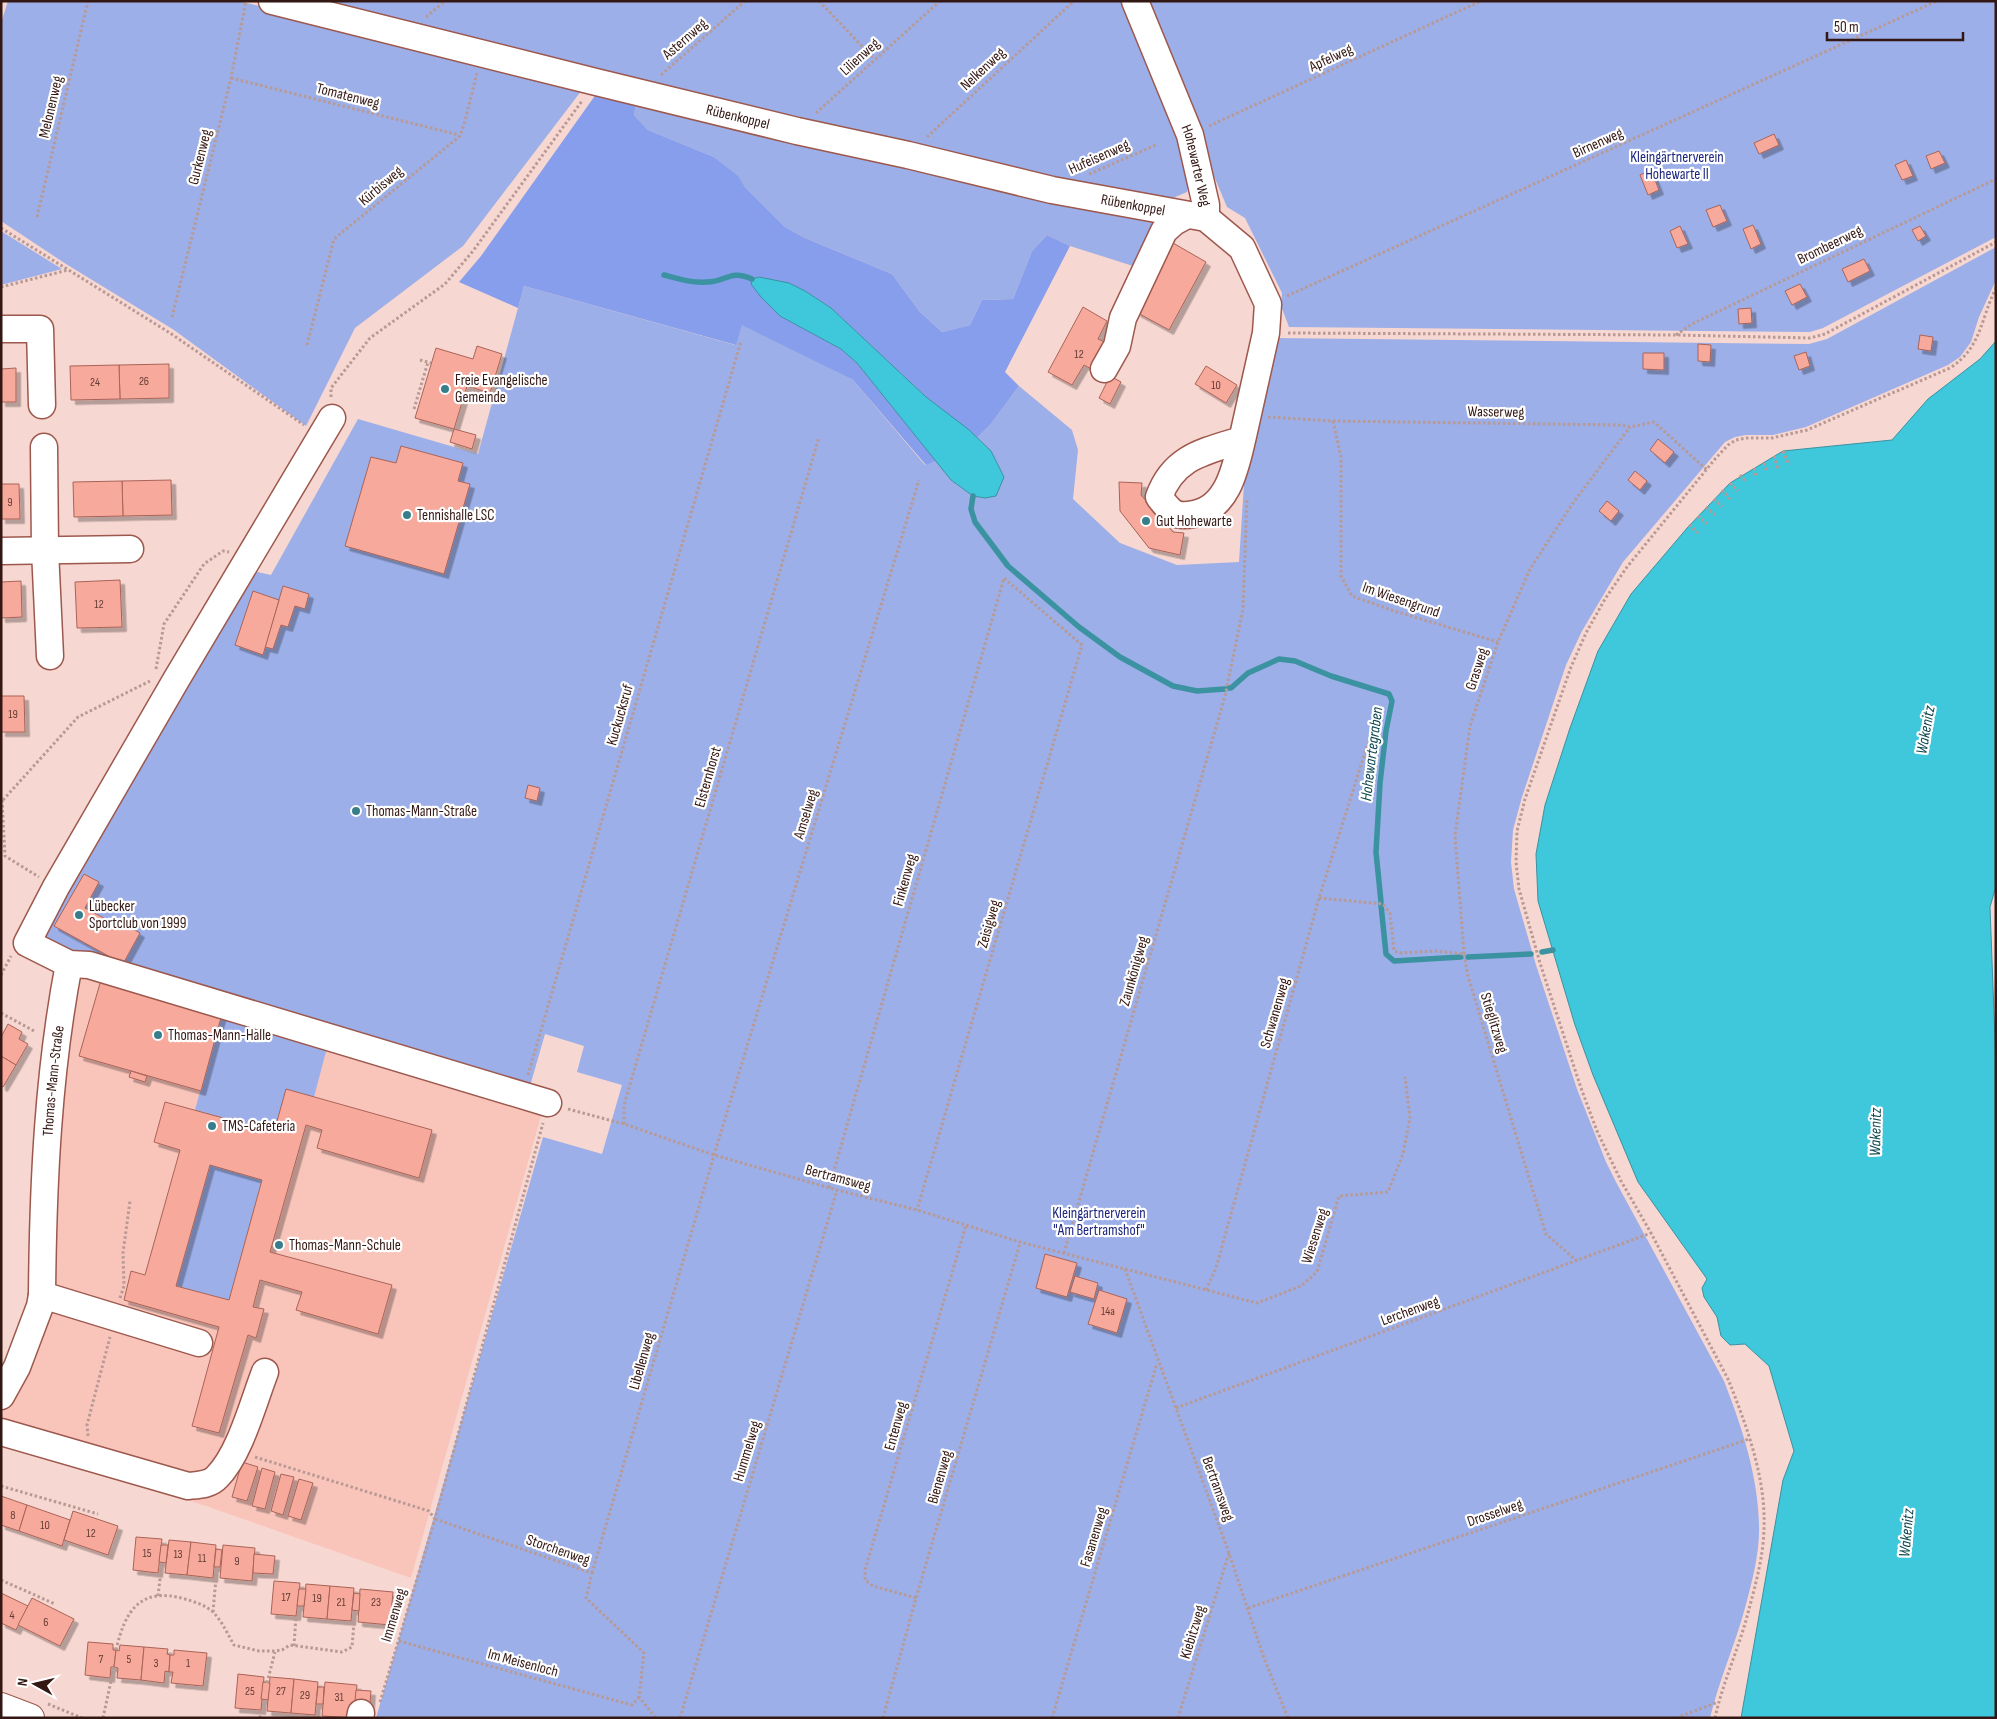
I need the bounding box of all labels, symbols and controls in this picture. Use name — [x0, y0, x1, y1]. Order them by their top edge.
scale bar — [1827, 10, 1963, 42]
street label: Asternweg — [658, 14, 711, 64]
text: 50 m — [1834, 18, 1859, 37]
street label: Lilienweg — [836, 34, 884, 80]
street label: Apfelweg — [1305, 40, 1356, 77]
street label: Nelkenweg — [956, 43, 1010, 95]
street label: Melonenweg — [35, 74, 67, 140]
street label: Tomatenweg — [315, 79, 381, 113]
street label: Rübenkoppel — [704, 100, 772, 134]
street label: Hohewarter Weg — [1177, 122, 1216, 208]
street label: Birnenweg — [1570, 124, 1626, 162]
street label: Gurkenweg — [184, 127, 216, 187]
street label: Hufeisenweg — [1065, 135, 1133, 179]
park label: Kleingärtnerverein Hohewarte II — [1630, 148, 1724, 184]
street label: Kürbisweg — [355, 162, 407, 210]
street label: Rübenkoppel — [1099, 190, 1167, 220]
street label: Brombeerweg — [1794, 221, 1866, 269]
house number: 12 — [1074, 347, 1084, 362]
place label: Freie Evangelische Gemeinde — [455, 371, 548, 407]
house number: 26 — [139, 374, 149, 389]
house number: 24 — [90, 375, 100, 390]
house number: 10 — [1211, 378, 1221, 393]
marker: Freie Evangelische Gemeinde — [439, 383, 451, 395]
street label: Wasserweg — [1468, 402, 1525, 422]
house number: 9 — [7, 495, 13, 510]
place label: Tennishalle LSC — [417, 506, 495, 525]
marker: Tennishalle LSC — [401, 509, 413, 521]
place label: Gut Hohewarte — [1156, 512, 1232, 531]
marker: Gut Hohewarte — [1140, 515, 1152, 527]
street label: Im Wiesengrund — [1360, 578, 1442, 622]
house number: 12 — [94, 597, 104, 612]
street label: Grasweg — [1461, 646, 1493, 692]
street label: Kuckucksruf — [602, 682, 638, 748]
water label: Wakenitz — [1912, 703, 1940, 756]
water label: Hohewartegraben — [1357, 705, 1387, 802]
house number: 19 — [8, 707, 18, 722]
street label: Elsternhorst — [690, 744, 726, 810]
street label: Amselweg — [789, 787, 823, 842]
place label: Thomas-Mann-Straße — [366, 802, 477, 821]
marker: Thomas-Mann-Straße — [350, 805, 362, 817]
street label: Finkenweg — [889, 852, 921, 908]
place label: Lübecker Sportclub von 1999 — [89, 897, 186, 933]
street label: Zeisigweg — [973, 898, 1005, 950]
marker: Lübecker Sportclub von 1999 — [73, 909, 85, 921]
street label: Zaunkönigweg — [1115, 934, 1153, 1008]
street label: Schwanenweg — [1256, 976, 1294, 1050]
street label: Stieglitzweg — [1476, 991, 1512, 1055]
street label: Thomas-Mann-Straße — [38, 1024, 68, 1137]
place label: Thomas-Mann-Halle — [168, 1026, 271, 1045]
marker: Thomas-Mann-Halle — [152, 1029, 164, 1041]
water label: Wakenitz — [1866, 1106, 1886, 1156]
place label: TMS-Cafeteria — [222, 1117, 295, 1136]
marker: TMS-Cafeteria — [206, 1120, 218, 1132]
street label: Bertramsweg — [803, 1160, 873, 1196]
park label: Kleingärtnerverein "Am Bertramshof" — [1052, 1204, 1146, 1240]
street label: Wiesenweg — [1297, 1206, 1333, 1266]
place label: Thomas-Mann-Schule — [289, 1236, 401, 1255]
marker: Thomas-Mann-Schule — [273, 1239, 285, 1251]
street label: Lerchenweg — [1378, 1292, 1442, 1330]
house number: 14a — [1101, 1304, 1115, 1319]
street label: Libellenweg — [625, 1330, 659, 1392]
street label: Entenweg — [880, 1399, 912, 1453]
street label: Hummelweg — [729, 1418, 765, 1484]
street label: Bienenweg — [923, 1448, 957, 1506]
street label: Bertramsweg — [1198, 1454, 1238, 1524]
street label: Drosselweg — [1465, 1495, 1525, 1531]
street label: Fasanenweg — [1076, 1505, 1112, 1569]
water label: Wakenitz — [1895, 1507, 1919, 1558]
house number: 8 — [10, 1508, 16, 1523]
house number: 10 — [40, 1518, 50, 1533]
house number: 12 — [86, 1526, 96, 1541]
street label: Storchenweg — [524, 1530, 593, 1570]
house number: 15 — [142, 1546, 152, 1561]
house number: 13 — [173, 1547, 183, 1562]
house number: 11 — [198, 1551, 207, 1566]
house number: 9 — [234, 1554, 240, 1569]
street label: Immenweg — [377, 1586, 411, 1644]
house number: 17 — [282, 1590, 291, 1605]
house number: 19 — [312, 1591, 322, 1606]
house number: 21 — [336, 1595, 346, 1610]
house number: 23 — [371, 1595, 381, 1610]
street label: Kiebitzweg — [1176, 1603, 1210, 1661]
house number: 4 — [9, 1608, 15, 1623]
house number: 6 — [43, 1615, 49, 1630]
street label: Im Meisenloch — [486, 1645, 560, 1681]
house number: 7 — [99, 1652, 104, 1667]
house number: 5 — [127, 1652, 132, 1667]
house number: 3 — [153, 1656, 159, 1671]
house number: 1 — [186, 1656, 191, 1671]
north arrow — [10, 1659, 60, 1709]
text: N — [14, 1677, 32, 1687]
house number: 25 — [245, 1684, 255, 1699]
house number: 27 — [276, 1684, 286, 1699]
house number: 29 — [300, 1688, 310, 1703]
house number: 31 — [334, 1690, 344, 1705]

